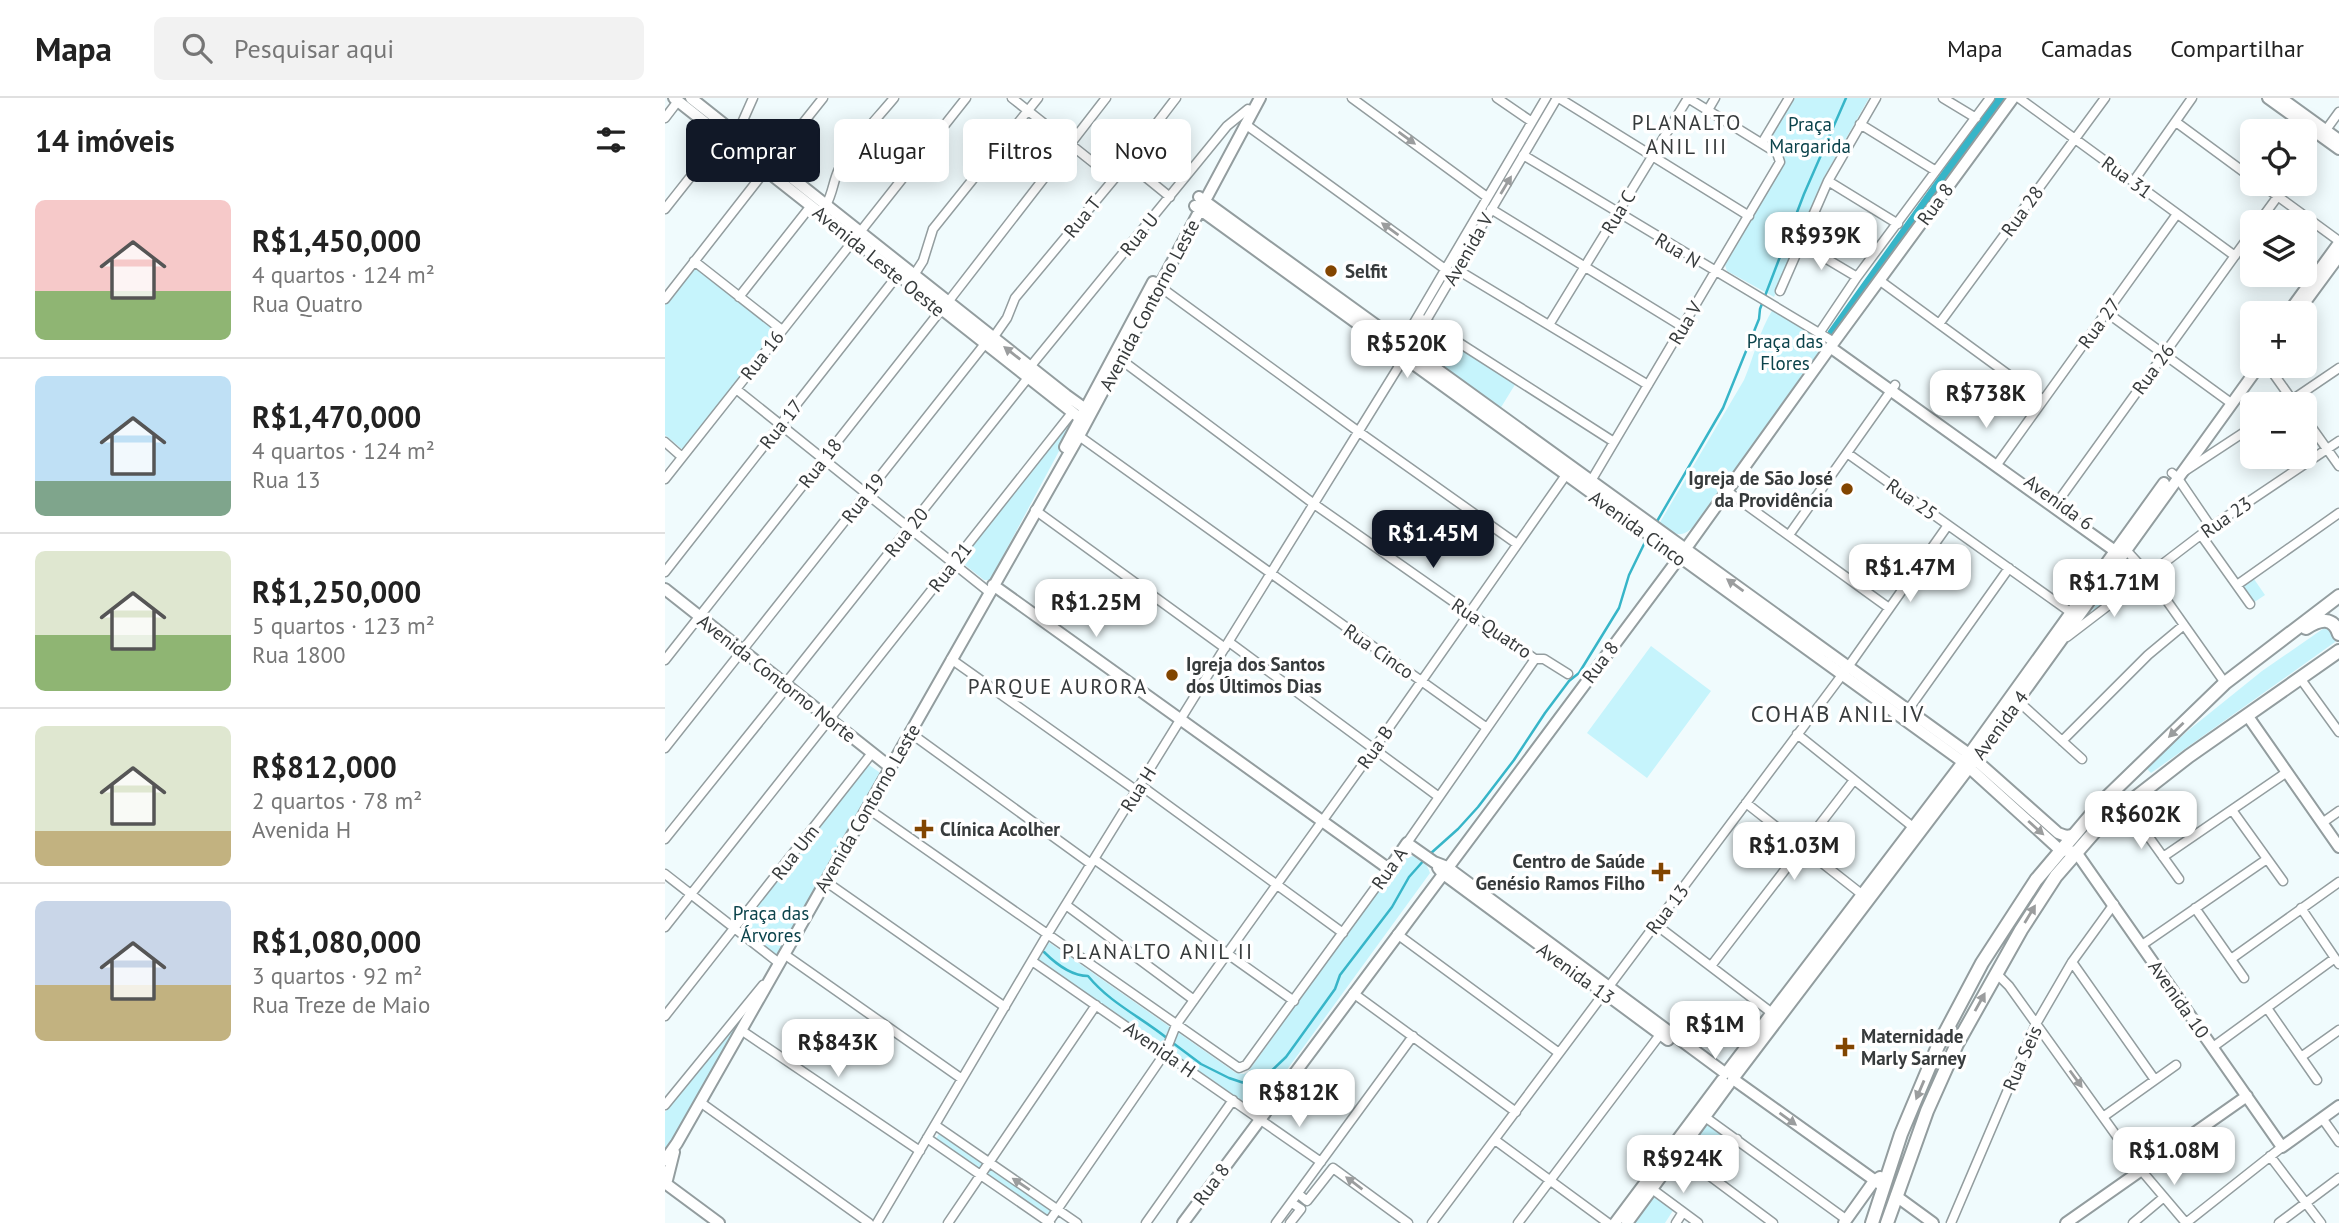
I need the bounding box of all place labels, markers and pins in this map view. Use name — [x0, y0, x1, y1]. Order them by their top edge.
pin: R$939K — [1764, 212, 1878, 272]
place label: Selfit — [1345, 259, 1388, 283]
marker: Selfit — [1323, 263, 1339, 279]
pin: R$520K — [1350, 320, 1464, 380]
pin: R$738K — [1929, 370, 2043, 430]
place label: Igreja de São José da Providência — [1688, 466, 1833, 512]
marker: Igreja de São José da Providência — [1839, 481, 1855, 497]
pin: R$1.45M — [1368, 510, 1498, 570]
pin: R$1.47M — [1845, 545, 1975, 604]
pin: R$1.71M — [2049, 560, 2179, 619]
pin: R$1.25M — [1031, 580, 1161, 639]
place label: Igreja dos Santos dos Últimos Dias — [1186, 652, 1325, 698]
marker: Igreja dos Santos dos Últimos Dias — [1164, 667, 1180, 683]
pin: R$602K — [2084, 792, 2198, 851]
place label: Clínica Acolher — [940, 817, 1060, 841]
marker: Clínica Acolher — [914, 819, 934, 839]
pin: R$1.03M — [1729, 822, 1859, 882]
place label: Centro de Saúde Genésio Ramos Filho — [1476, 849, 1645, 895]
marker: Centro de Saúde Genésio Ramos Filho — [1651, 862, 1671, 882]
pin: R$1M — [1674, 1002, 1756, 1061]
pin: R$843K — [781, 1020, 895, 1079]
place label: Maternidade Marly Sarney — [1861, 1024, 1967, 1070]
marker: Maternidade Marly Sarney — [1835, 1037, 1855, 1057]
pin: R$812K — [1242, 1070, 1356, 1129]
pin: R$1.08M — [2109, 1128, 2239, 1187]
pin: R$924K — [1626, 1136, 1740, 1195]

